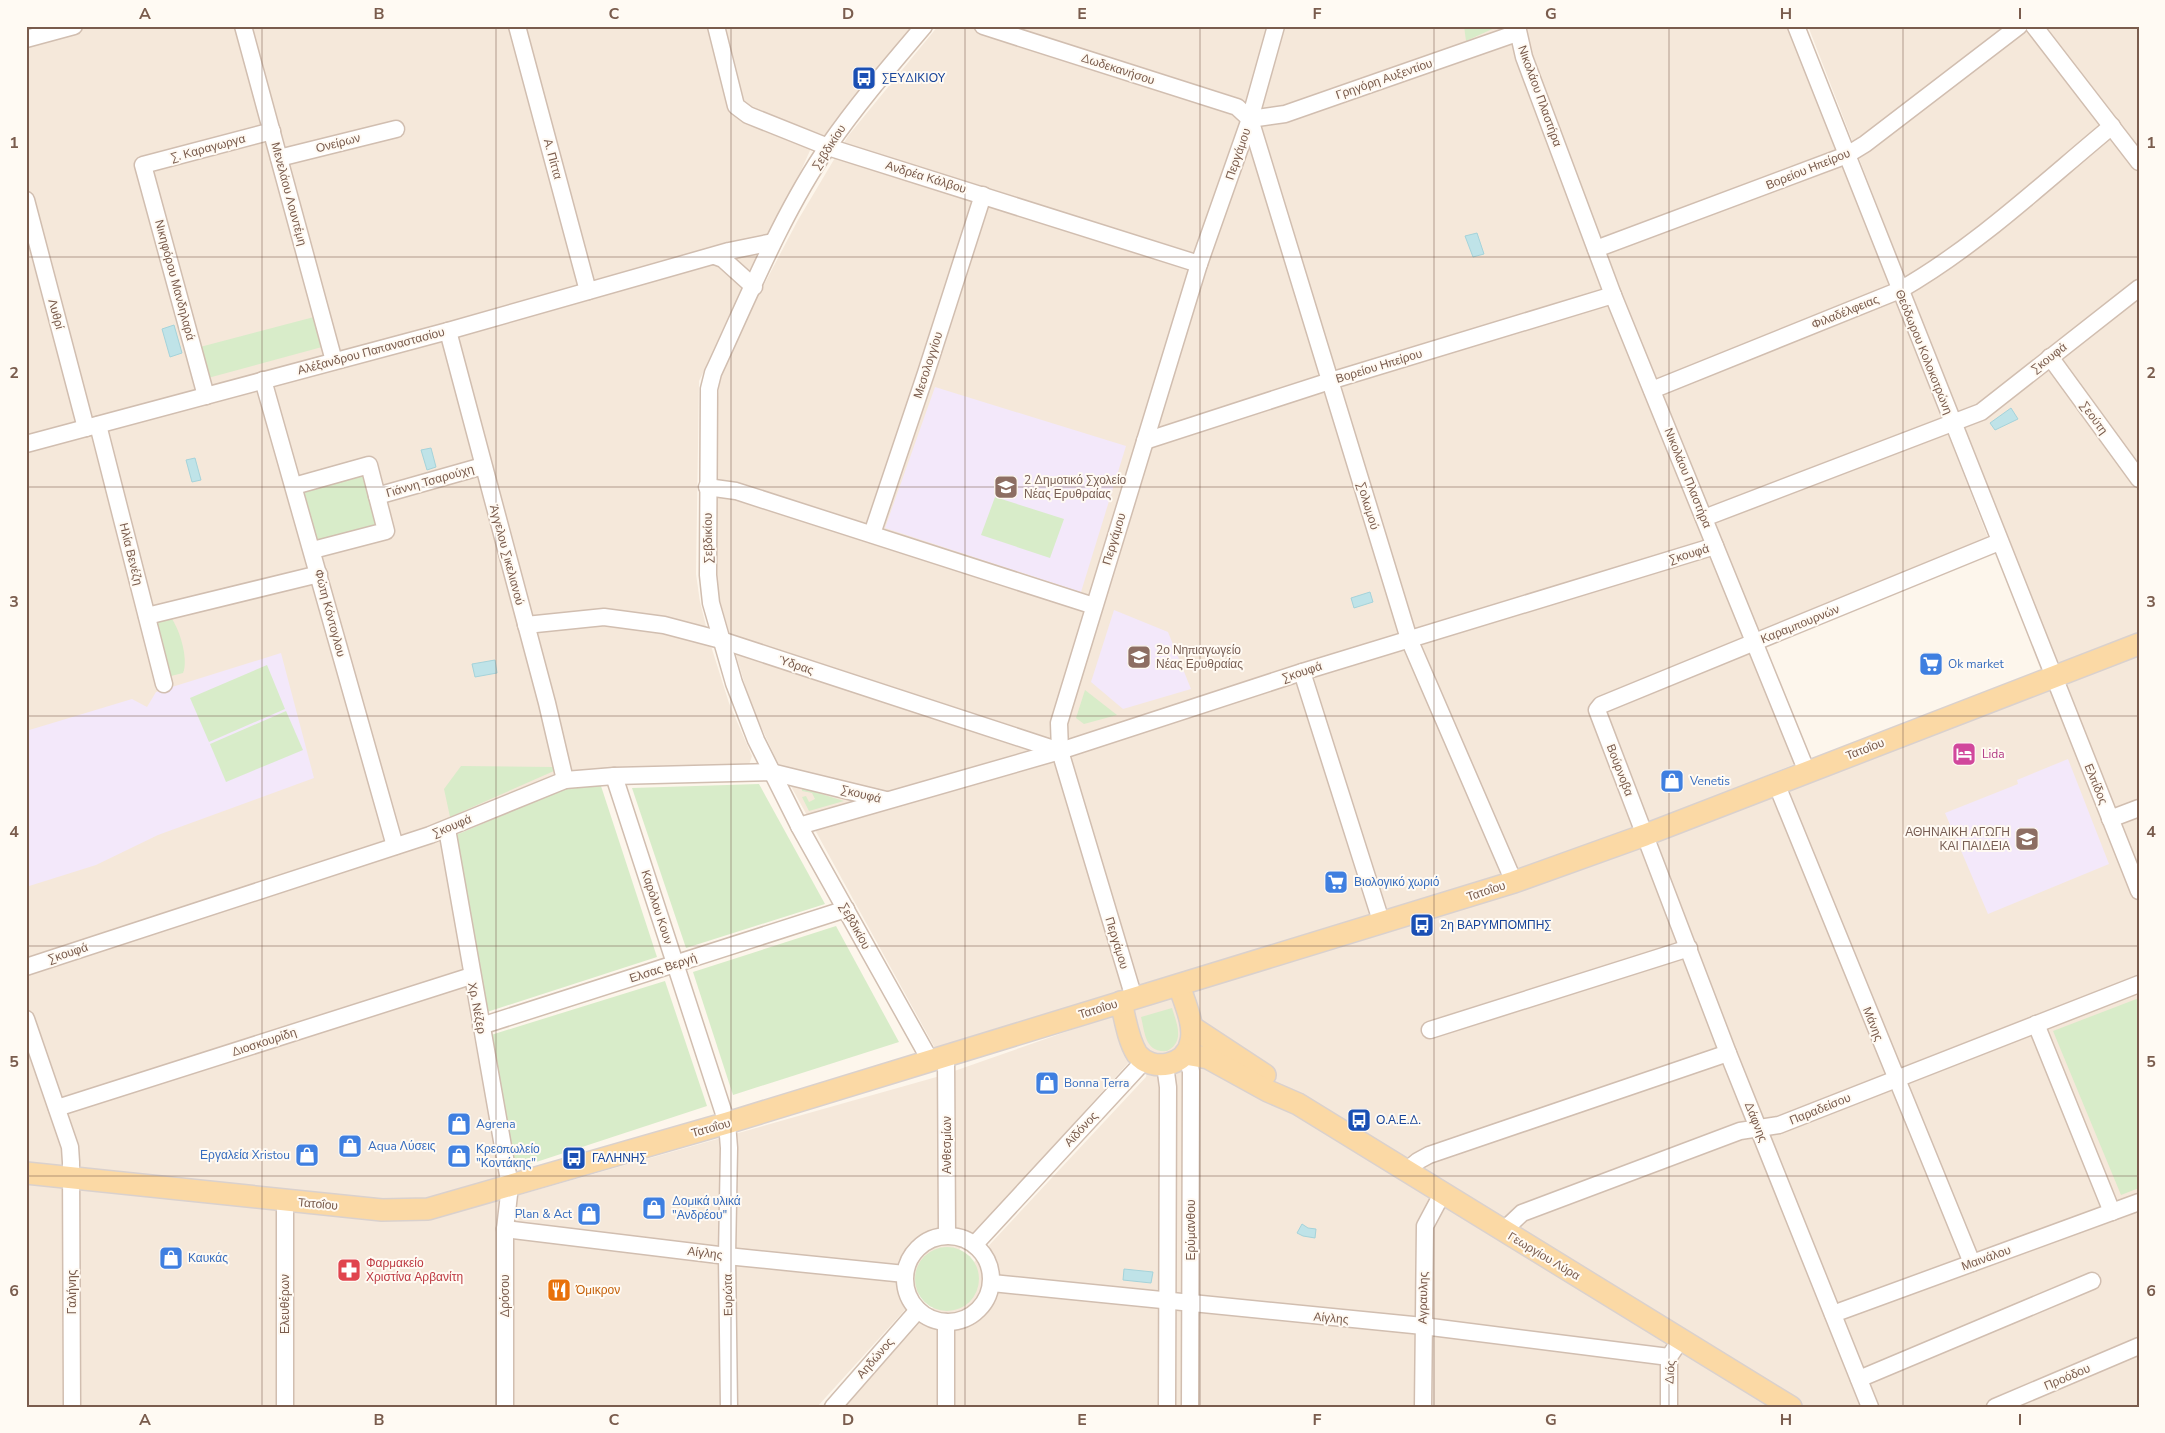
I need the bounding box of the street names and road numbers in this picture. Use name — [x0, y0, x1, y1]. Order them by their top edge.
street label: Νικολάου Πλαστήρα — [1514, 43, 1566, 149]
street label: Δωδεκανήσου — [1079, 50, 1157, 88]
street label: Γρηγόρη Αυξεντίου — [1333, 55, 1435, 103]
street label: Σεβδικίου — [808, 121, 850, 173]
street label: Περγάμου — [1222, 126, 1254, 182]
street label: Σ. Καραγωργα — [169, 130, 247, 166]
street label: Ονείρων — [314, 130, 362, 156]
street label: Α. Πίττα — [540, 137, 566, 181]
street label: Μενελάου Λουντέμη — [267, 140, 311, 248]
street label: Βορείου Ηπείρου — [1763, 145, 1853, 193]
street label: Ανδρέα Κάλβου — [884, 157, 968, 197]
street label: Νικηφόρου Μανδηλαρά — [151, 218, 199, 342]
street label: Θεόδωρου Κολοκοτρώνη — [1892, 287, 1956, 417]
street label: Φιλαδέλφειας — [1809, 291, 1881, 333]
street label: Λυθρί — [44, 297, 68, 331]
street label: Αλέξανδρου Παπαναστασίου — [296, 324, 446, 378]
street label: Μεσολογγίου — [910, 329, 946, 401]
street label: Σκουφά — [2028, 339, 2070, 377]
street label: Βορείου Ηπείρου — [1334, 345, 1424, 387]
street label: Σεούτη — [2077, 398, 2111, 438]
street label: Νικολάου Πλαστήρα — [1661, 426, 1715, 531]
street label: Γιάννη Τσαρούχη — [384, 461, 476, 501]
street label: Σολωμού — [1353, 480, 1383, 532]
street label: Άγγελου Σικελιανού — [486, 503, 528, 607]
street label: Περγάμου — [1098, 511, 1130, 567]
street label: Σεβδικίου — [700, 513, 716, 563]
street label: Ηλία Βενέζη — [116, 521, 146, 587]
street label: Σκουφά — [1667, 540, 1711, 568]
street label: Φώτη Κόντογλου — [311, 567, 349, 659]
street label: Καραμπουρνών — [1758, 601, 1842, 647]
street label: Ύδρας — [776, 652, 816, 678]
street label: Σκουφά — [1280, 658, 1324, 686]
street label: Τατοΐου — [1843, 734, 1887, 764]
street label: Βούρνοβα — [1603, 742, 1637, 798]
street label: Ελπίδος — [2081, 761, 2112, 807]
street label: Σκουφά — [839, 781, 883, 807]
street label: Σκουφά — [430, 811, 474, 841]
street label: Καρόλου Κουν — [637, 868, 677, 946]
street label: Τατοΐου — [1464, 877, 1508, 905]
street label: Σεβδικίου — [836, 900, 874, 952]
street label: Περγάμου — [1101, 915, 1133, 971]
street label: Σκουφά — [46, 939, 90, 967]
street label: Ελσας Βεργή — [627, 950, 699, 986]
street label: Χρ. Νέζερ — [464, 981, 490, 1035]
street label: Τατοΐου — [1076, 995, 1120, 1023]
street label: Μάνης — [1859, 1005, 1887, 1044]
street label: Διοσκουρίδη — [229, 1024, 299, 1060]
street label: Παραδείσου — [1787, 1089, 1853, 1129]
street label: Δάφνης — [1741, 1100, 1771, 1145]
street label: Αϊδόνος — [1061, 1108, 1101, 1150]
street label: Τατοΐου — [690, 1115, 732, 1141]
street label: Ανθεσμίων — [939, 1116, 955, 1174]
street label: Τατοΐου — [297, 1194, 339, 1214]
street label: Ερύμανθου — [1183, 1200, 1199, 1260]
street label: Γεωργίου Λύρα — [1505, 1228, 1583, 1284]
street label: Μαινάλου — [1959, 1242, 2013, 1274]
street label: Αίγλης — [687, 1243, 724, 1263]
street label: Γαλήνης — [64, 1269, 80, 1314]
street label: Αγραυλης — [1415, 1271, 1431, 1324]
street label: Ελευθέρων — [277, 1274, 293, 1334]
street label: Ευρώτα — [720, 1274, 736, 1316]
street label: Δρόσου — [497, 1275, 513, 1317]
street label: Αίγλης — [1313, 1308, 1349, 1328]
street label: Αηδώνος — [853, 1334, 897, 1382]
street label: Διός — [1661, 1359, 1679, 1384]
street label: Προόδου — [2041, 1360, 2093, 1394]

